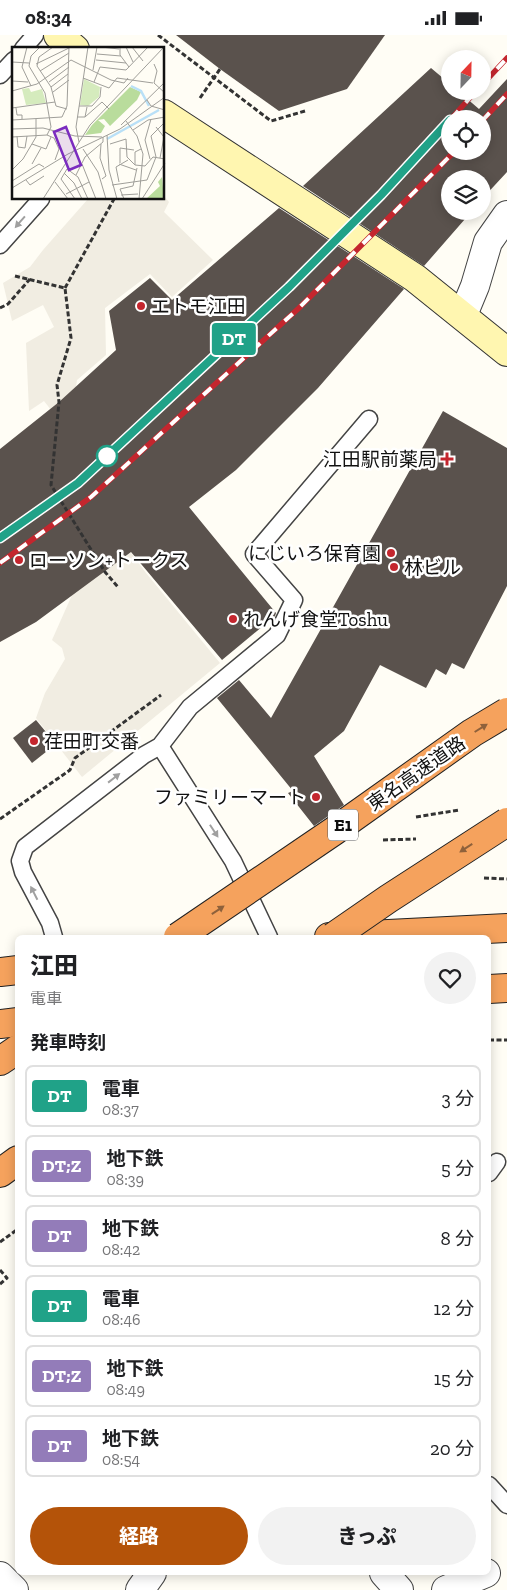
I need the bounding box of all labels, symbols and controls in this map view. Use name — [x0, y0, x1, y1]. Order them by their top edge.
text: 08:34 — [25, 6, 72, 29]
inset map — [12, 47, 165, 200]
north arrow — [441, 50, 491, 100]
map controls — [441, 50, 491, 220]
button: locate — [441, 110, 491, 160]
button: layers — [441, 170, 491, 220]
one-way arrow — [15, 215, 26, 228]
place label: エトモ江田 — [151, 295, 246, 318]
marker: エトモ江田 — [135, 300, 147, 312]
line badge: DT — [212, 323, 256, 355]
text: DT — [222, 328, 246, 350]
unlabelled marker — [96, 445, 118, 467]
place label: 江田駅前薬局 — [323, 448, 437, 471]
marker: 江田駅前薬局 — [441, 453, 453, 465]
place label: にじいろ保育園 — [248, 542, 381, 565]
marker: にじいろ保育園 — [385, 547, 397, 559]
place label: ローソン+トークス — [29, 549, 188, 572]
marker: ローソン+トークス — [13, 554, 25, 566]
place label: 林ビル — [404, 556, 461, 579]
marker: 林ビル — [388, 561, 400, 573]
place label: れんげ食堂Toshu — [243, 608, 388, 631]
marker: れんげ食堂Toshu — [227, 613, 239, 625]
one-way arrow — [475, 723, 488, 732]
place label: 荏田町交番 — [44, 730, 139, 753]
street label: 東名高速道路 — [363, 731, 470, 816]
marker: 荏田町交番 — [28, 735, 40, 747]
one-way arrow — [107, 773, 120, 784]
place label: ファミリーマート — [154, 786, 306, 809]
marker: ファミリーマート — [310, 791, 322, 803]
road number: E1 — [328, 809, 358, 841]
one-way arrow — [209, 825, 219, 838]
one-way arrow — [459, 843, 473, 853]
one-way arrow — [30, 886, 38, 901]
one-way arrow — [211, 905, 225, 915]
text: 江田 — [30, 951, 78, 980]
button: heart — [424, 952, 476, 1004]
text: 電車 — [30, 989, 62, 1008]
text: 発車時刻 — [30, 1031, 106, 1054]
text: 電車 — [102, 1077, 140, 1100]
text: DT — [47, 1085, 72, 1107]
text: 3 分 — [441, 1087, 474, 1110]
text: 08:37 — [102, 1100, 139, 1119]
text: 地下鉄 — [106, 1147, 163, 1170]
text: DT;Z — [42, 1155, 81, 1177]
text: 5 分 — [441, 1157, 474, 1180]
text: 08:39 — [106, 1170, 144, 1189]
text: 地下鉄 — [102, 1217, 159, 1240]
text: DT — [47, 1225, 72, 1247]
text: 8 分 — [440, 1227, 474, 1250]
text: 08:42 — [102, 1240, 140, 1259]
text: 電車 — [102, 1287, 140, 1310]
text: DT — [47, 1295, 72, 1317]
text: 12 分 — [434, 1297, 474, 1320]
text: 08:46 — [102, 1310, 141, 1329]
text: 地下鉄 — [106, 1357, 163, 1380]
text: DT;Z — [42, 1365, 81, 1387]
text: 15 分 — [434, 1367, 474, 1390]
text: 08:49 — [106, 1380, 145, 1399]
text: 地下鉄 — [102, 1427, 159, 1450]
text: DT — [47, 1435, 72, 1457]
text: 20 分 — [430, 1437, 474, 1460]
text: 08:54 — [102, 1450, 140, 1469]
button: 経路 — [30, 1507, 248, 1565]
button: きっぷ — [258, 1507, 476, 1565]

